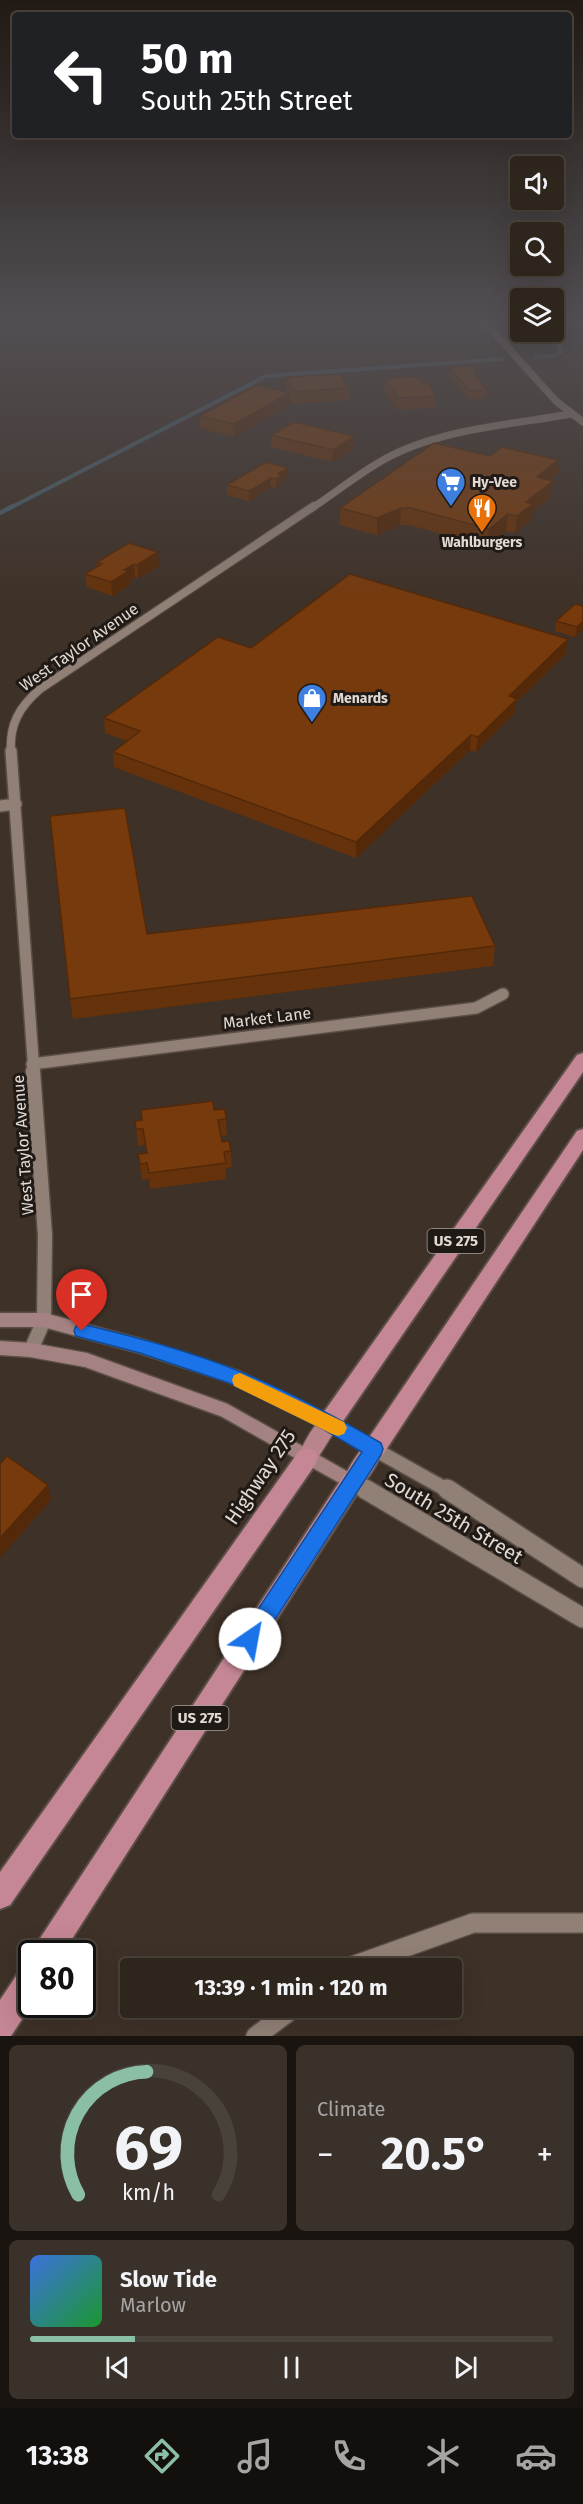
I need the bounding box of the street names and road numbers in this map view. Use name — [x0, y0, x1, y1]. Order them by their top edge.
street label: West Taylor Avenue — [16, 599, 142, 695]
street label: Market Lane — [222, 1003, 312, 1033]
street label: West Taylor Avenue — [9, 1074, 37, 1216]
road number: US 275 — [428, 1229, 484, 1253]
street label: Highway 275 — [219, 1425, 301, 1529]
street label: South 25th Street — [381, 1467, 528, 1569]
road number: US 275 — [172, 1706, 228, 1730]

